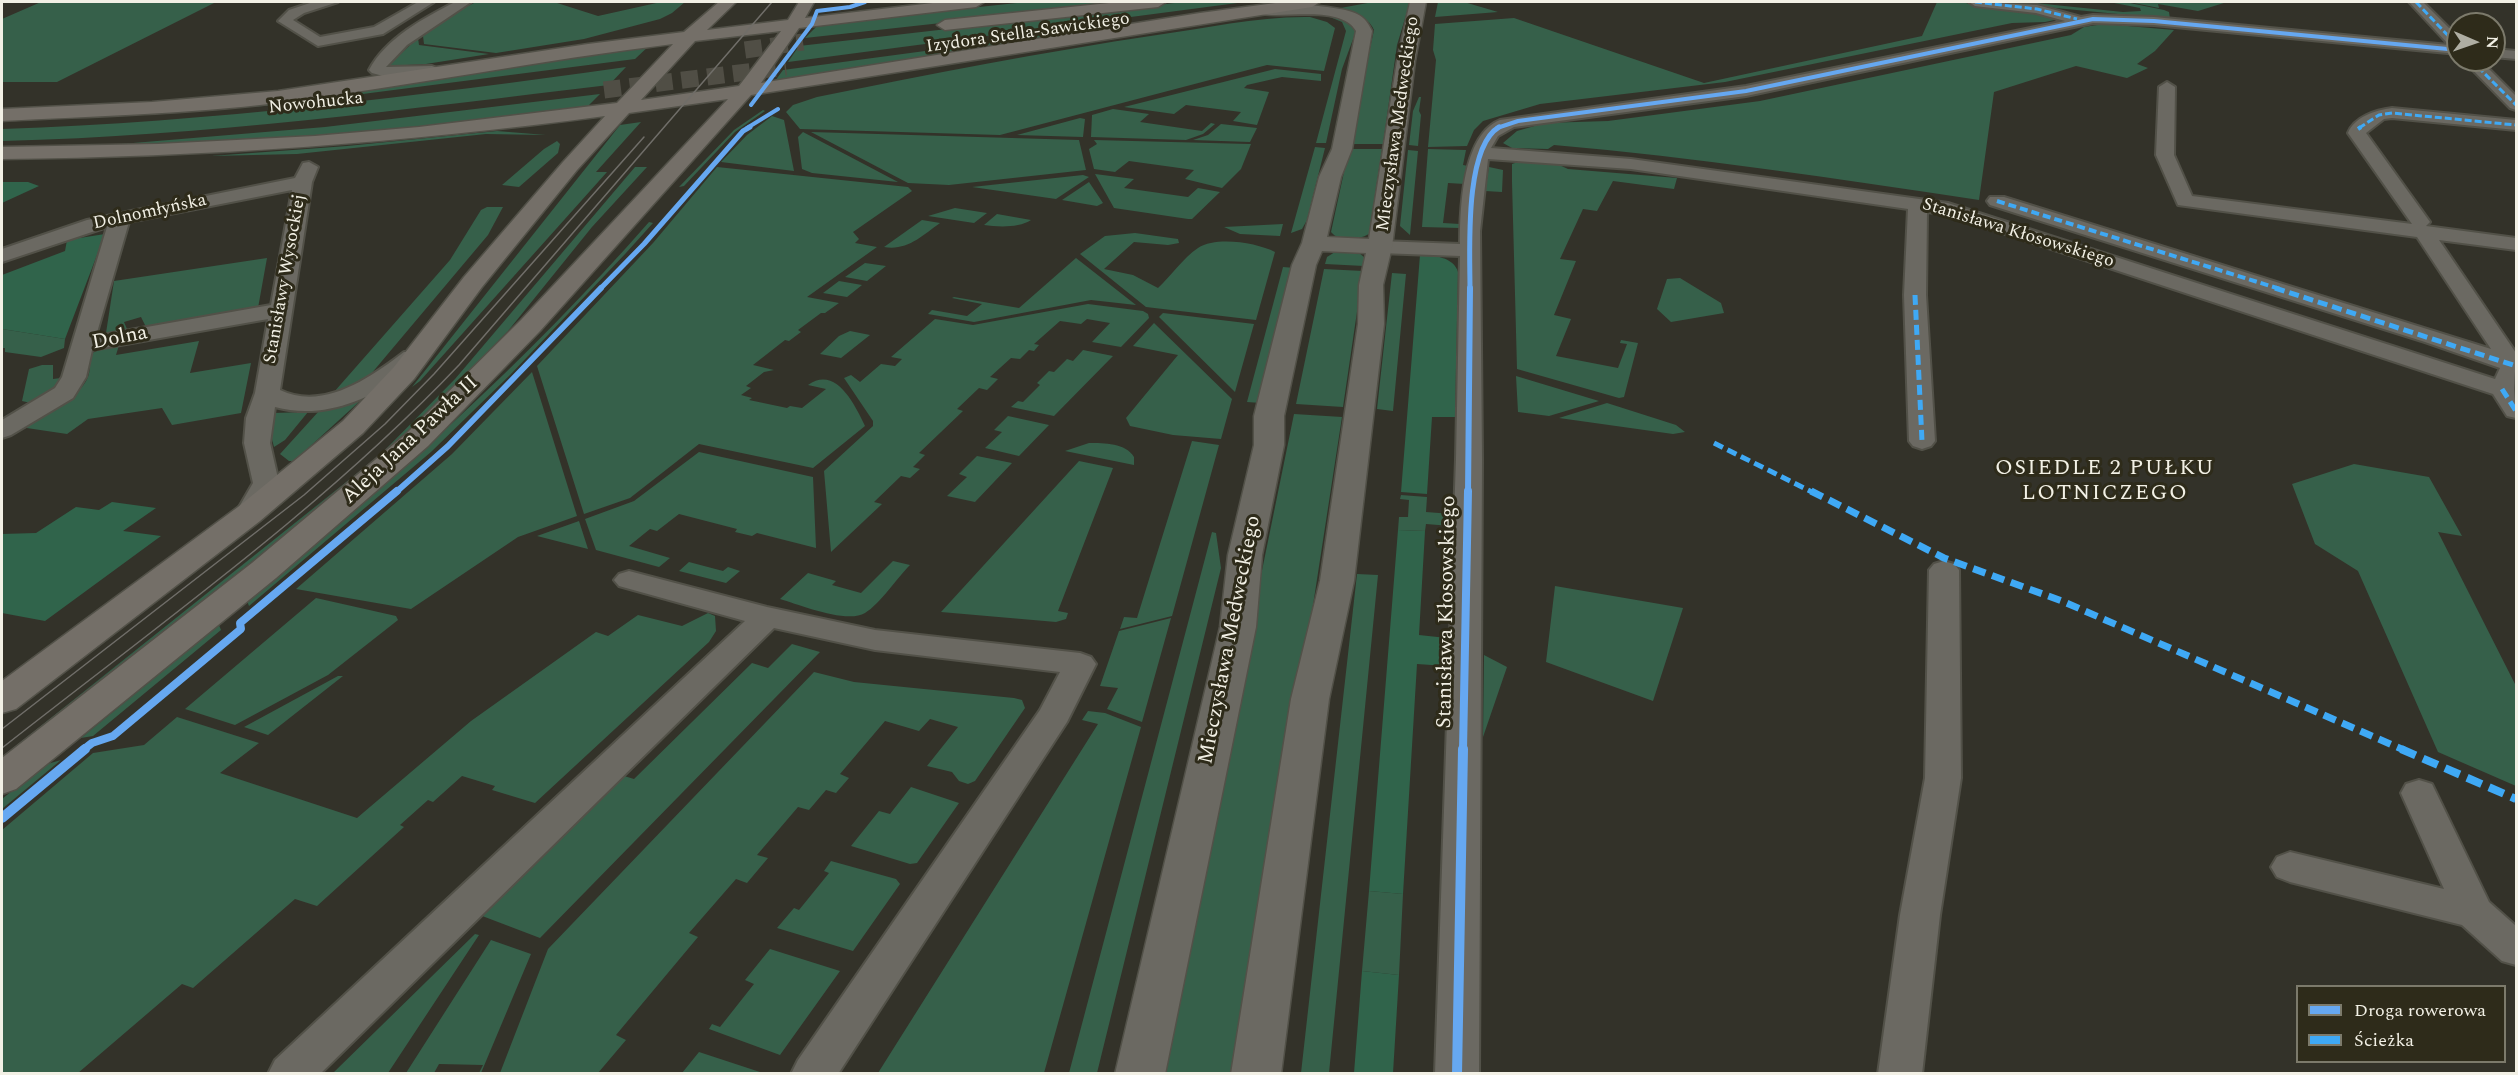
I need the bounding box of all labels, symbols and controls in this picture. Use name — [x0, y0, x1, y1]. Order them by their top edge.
street label: Izydora Stella-Sawickiego — [925, 9, 1131, 59]
north arrow — [2446, 12, 2506, 72]
street label: Mieczysława Medweckiego — [1373, 15, 1425, 233]
text: N — [2480, 36, 2504, 50]
street label: Nowohucka — [268, 88, 364, 120]
street label: Dolnomłyńska — [91, 190, 209, 236]
street label: Stanisławy Wysockiej — [260, 193, 312, 365]
street label: Stanisława Kłosowskiego — [1919, 195, 2117, 273]
street label: Dolna — [90, 321, 150, 357]
street label: Aleja Jana Pawła II — [338, 372, 484, 510]
district label: OSIEDLE 2 PUŁKU LOTNICZEGO — [1995, 457, 2215, 508]
street label: Stanisława Kłosowskiego — [1433, 495, 1463, 729]
street label: Mieczysława Medweckiego — [1195, 514, 1267, 766]
legend — [2296, 985, 2506, 1063]
text: Droga rowerowa — [2354, 997, 2486, 1024]
text: Ścieżka — [2354, 1027, 2414, 1054]

